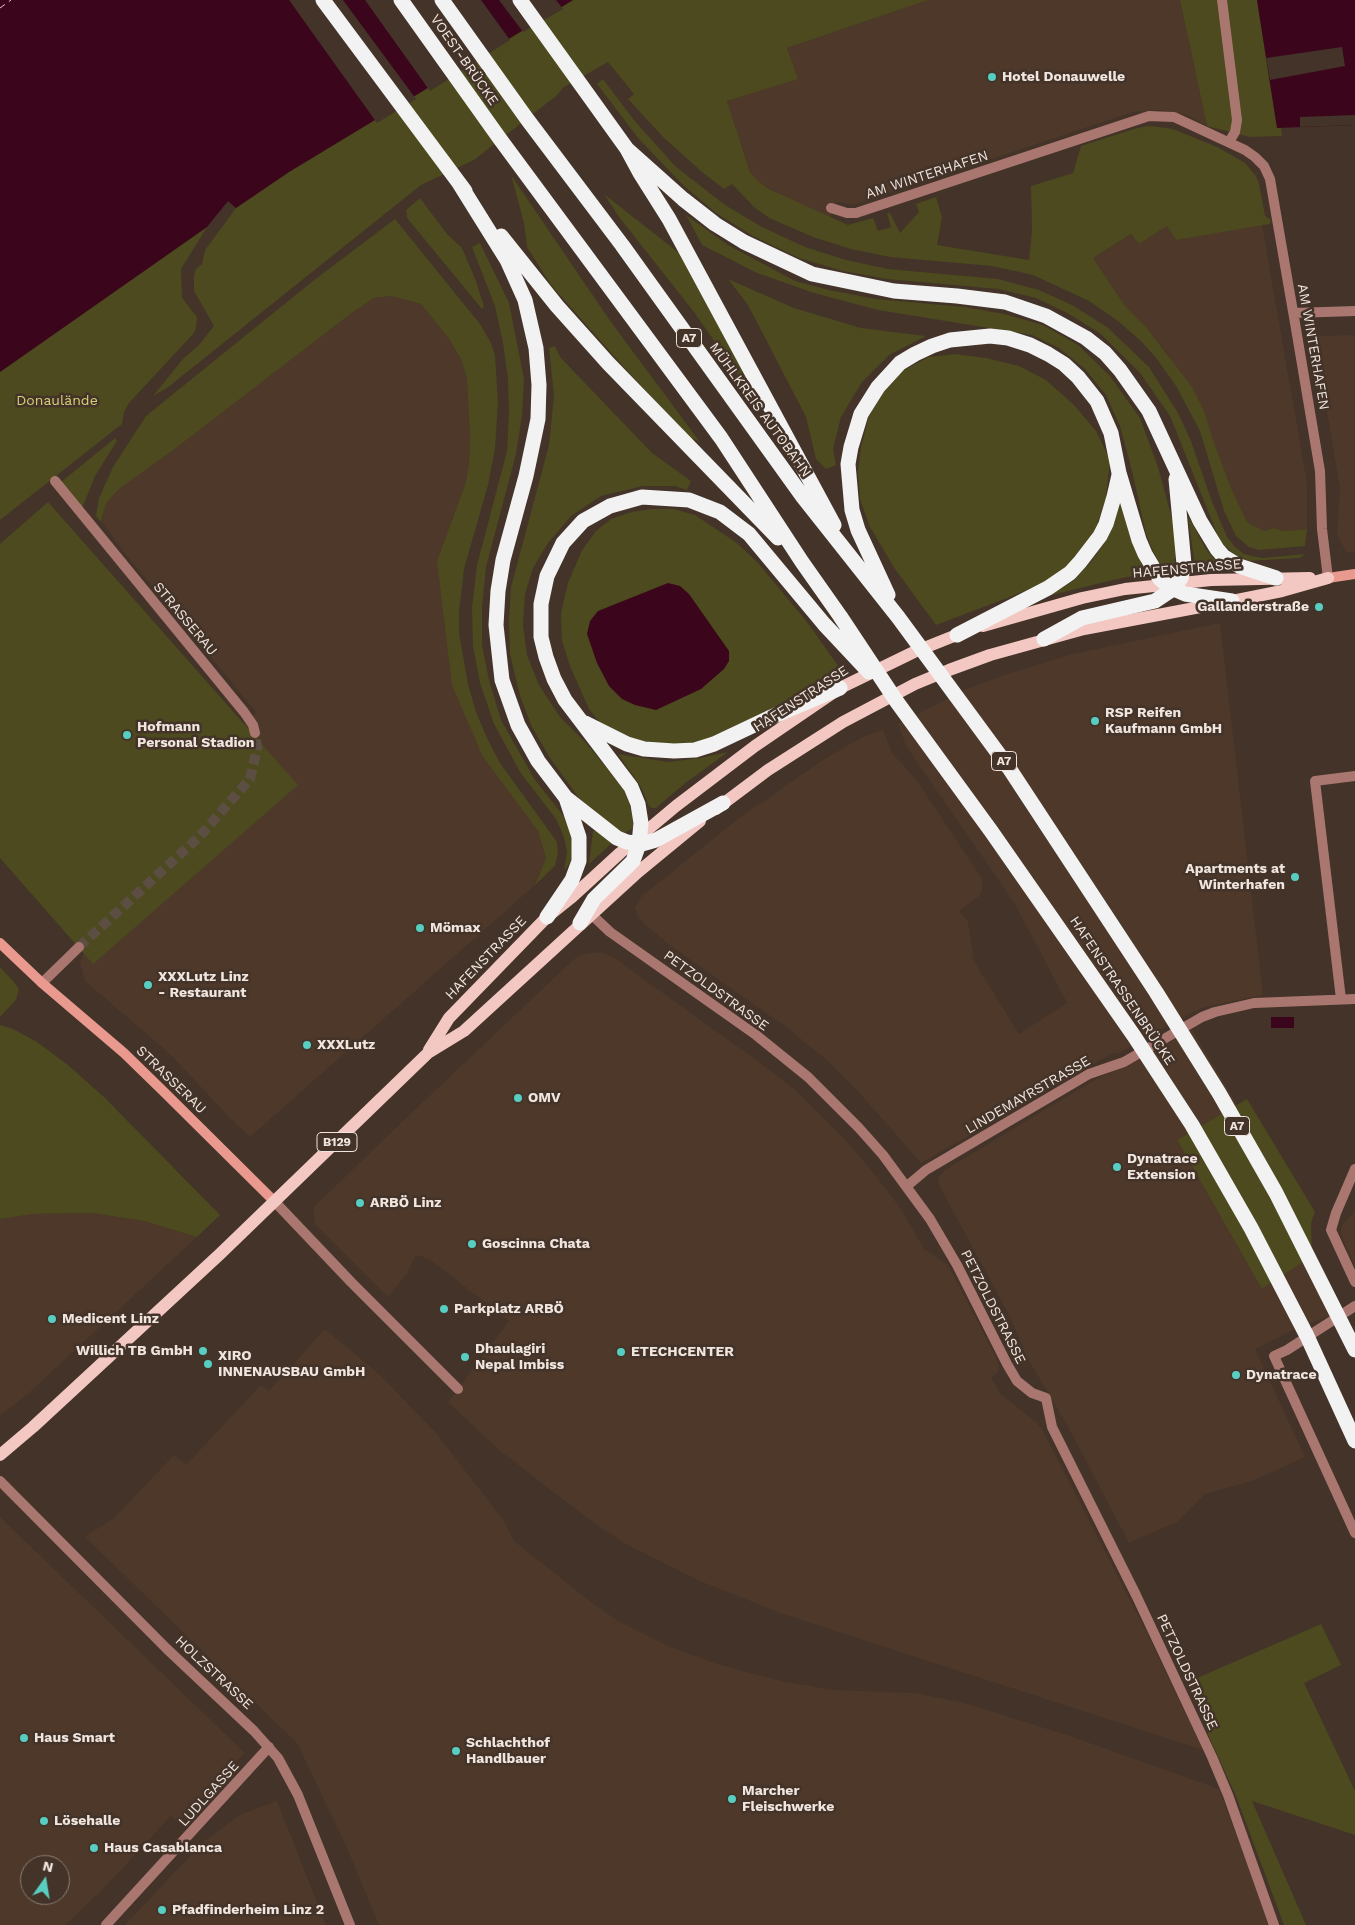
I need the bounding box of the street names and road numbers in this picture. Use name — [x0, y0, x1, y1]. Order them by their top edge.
street label: VOEST-BRÜCKE — [426, 11, 502, 109]
street label: AM WINTERHAFEN — [864, 147, 990, 203]
street label: AM WINTERHAFEN — [1294, 283, 1332, 411]
road number: A7 — [676, 328, 702, 348]
street label: MÜHLKREIS AUTOBAHN — [706, 339, 814, 481]
street label: HAFENSTRASSE — [1132, 556, 1242, 582]
street label: STRASSERAU — [149, 579, 221, 659]
street label: HAFENSTRASSE — [750, 662, 852, 736]
road number: A7 — [992, 751, 1016, 770]
street label: HAFENSTRASSE — [442, 913, 530, 1003]
street label: HAFENSTRASSENBRÜCKE — [1066, 913, 1178, 1069]
street label: PETZOLDSTRASSE — [660, 947, 772, 1035]
street label: STRASSERAU — [133, 1043, 209, 1117]
street label: LINDEMAYRSTRASSE — [963, 1052, 1093, 1138]
road number: A7 — [1224, 1116, 1250, 1136]
road number: B129 — [317, 1132, 357, 1152]
street label: PETZOLDSTRASSE — [957, 1247, 1029, 1367]
street label: PETZOLDSTRASSE — [1153, 1611, 1221, 1733]
street label: HOLZSTRASSE — [172, 1633, 256, 1713]
street label: LUDLGASSE — [175, 1758, 243, 1830]

